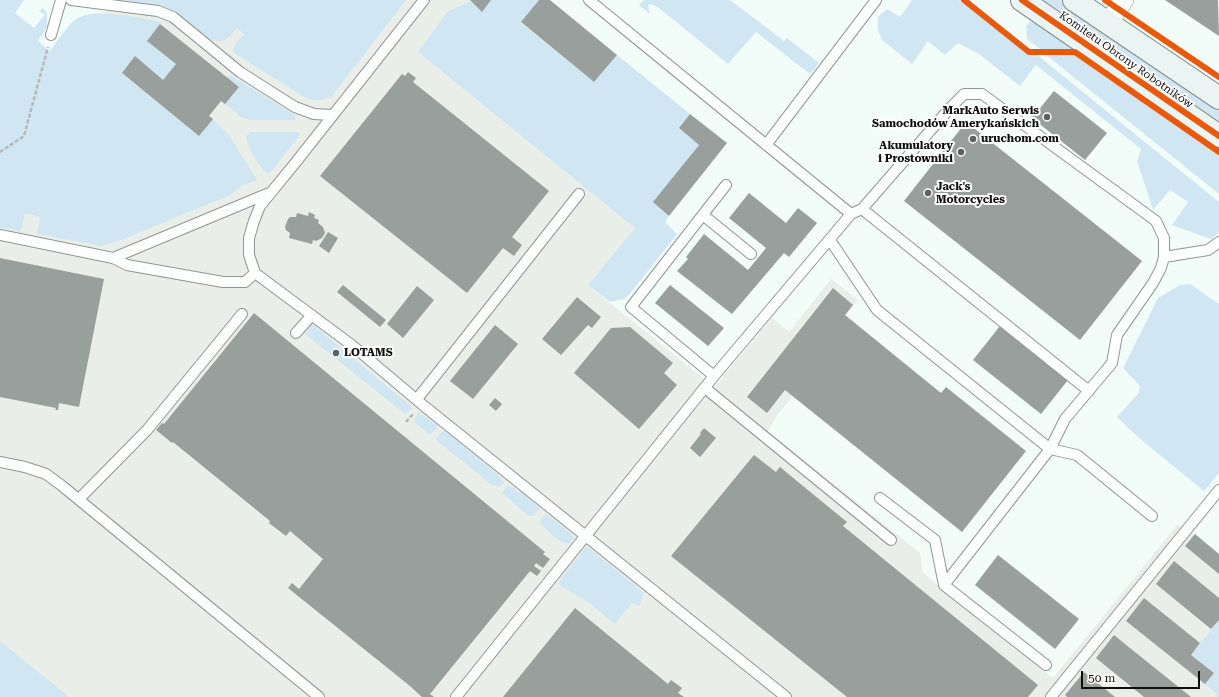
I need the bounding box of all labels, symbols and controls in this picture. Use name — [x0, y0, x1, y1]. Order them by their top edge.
street label: Komitetu Obrony Robotników — [1057, 9, 1195, 111]
place label: MarkAuto Serwis Samochodów Amerykańskich — [872, 104, 1039, 130]
marker: MarkAuto Serwis Samochodów Amerykańskich — [1042, 112, 1052, 122]
place label: uruchom.com — [981, 132, 1059, 146]
marker: uruchom.com — [968, 134, 978, 144]
place label: Akumulatory i Prostowniki — [878, 139, 953, 165]
marker: Akumulatory i Prostowniki — [956, 147, 966, 157]
place label: Jack's Motorcycles — [936, 180, 1005, 206]
marker: Jack's Motorcycles — [923, 188, 933, 198]
place label: LOTAMS — [344, 346, 393, 360]
marker: LOTAMS — [331, 348, 341, 358]
scale bar — [1083, 663, 1202, 689]
text: 50 m — [1088, 671, 1115, 685]

